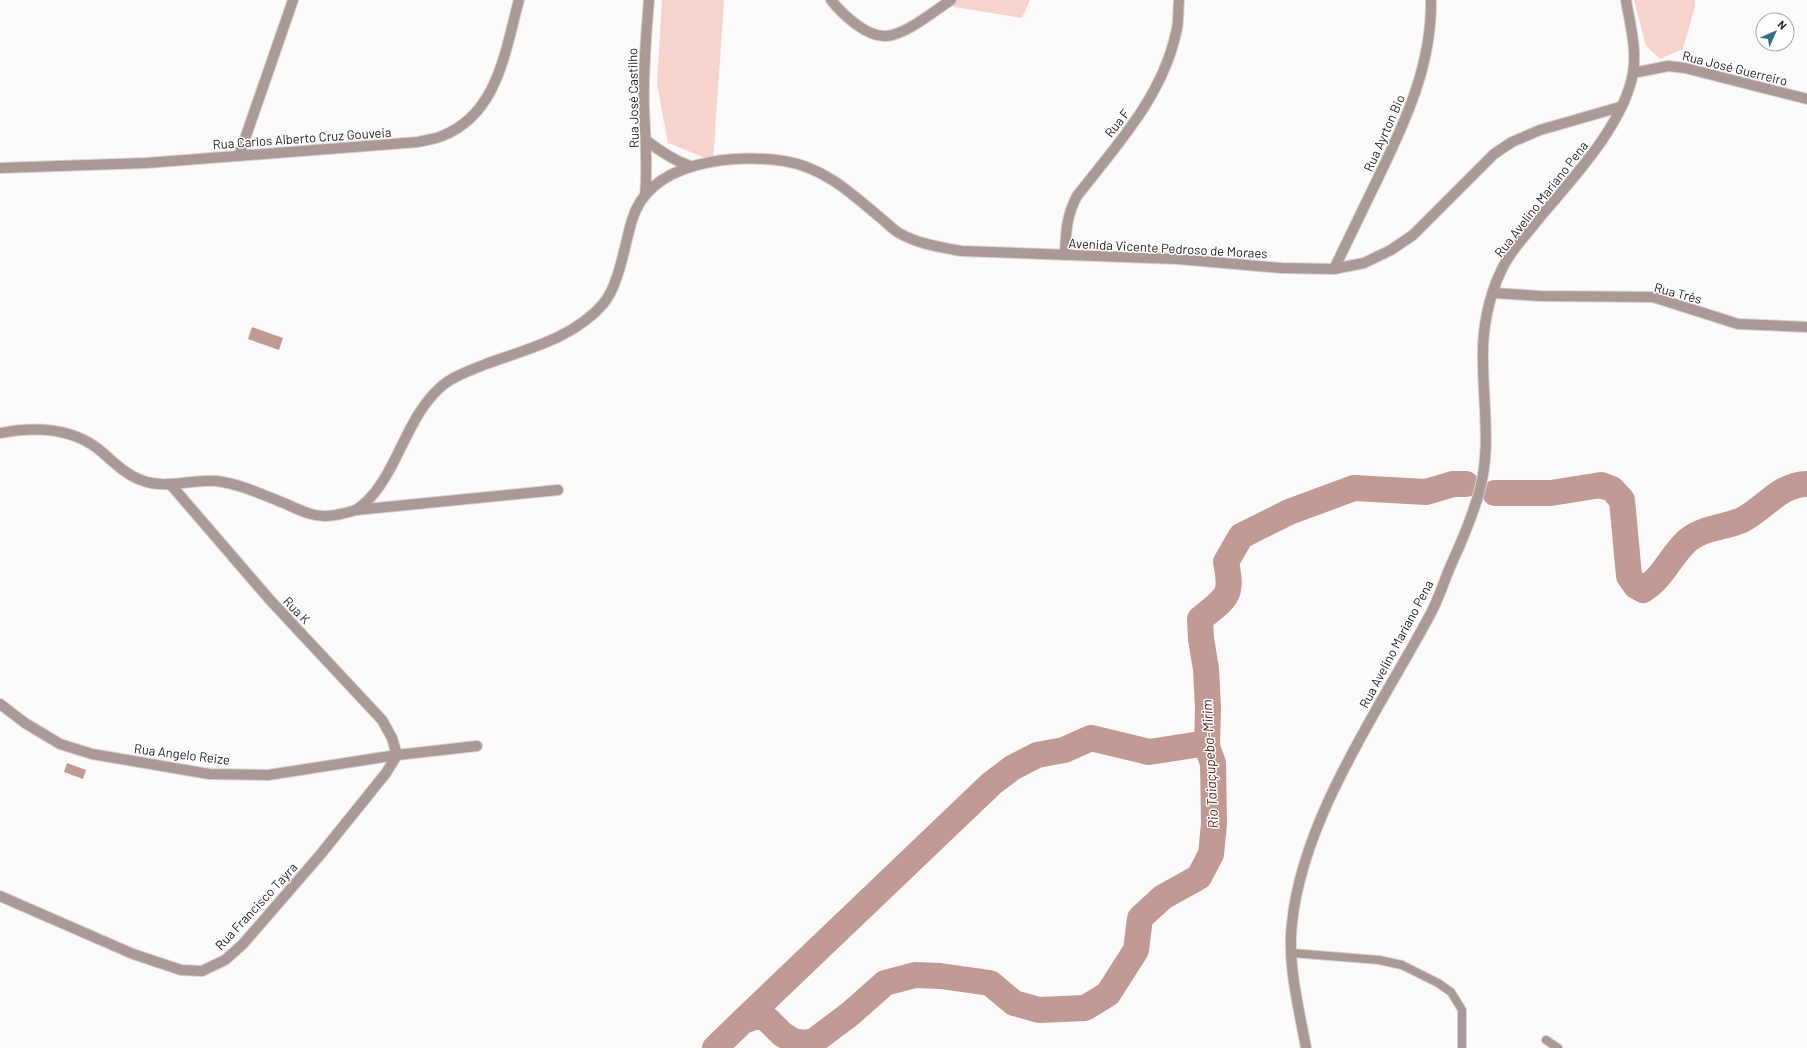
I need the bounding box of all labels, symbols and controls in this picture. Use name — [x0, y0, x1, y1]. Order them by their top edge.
north arrow — [1755, 12, 1795, 52]
text: N — [1775, 17, 1790, 32]
street label: Rua José Guerreiro — [1681, 47, 1789, 89]
street label: Rua José Castilho — [624, 48, 642, 148]
street label: Rua Ayrton Bio — [1360, 92, 1408, 174]
street label: Rua F — [1101, 105, 1133, 140]
street label: Rua Carlos Alberto Cruz Gouveia — [212, 124, 392, 152]
street label: Rua Avelino Mariano Pena — [1491, 138, 1591, 260]
street label: Avenida Vicente Pedroso de Moraes — [1068, 235, 1268, 261]
street label: Rua Três — [1652, 279, 1704, 307]
street label: Rua Avelino Mariano Pena — [1355, 577, 1437, 711]
street label: Rua K — [280, 593, 314, 627]
water label: Rio Taiaçupeba-Mirim — [1198, 699, 1221, 829]
street label: Rua Angelo Reize — [133, 740, 231, 768]
street label: Rua Francisco Tayra — [211, 859, 301, 953]

